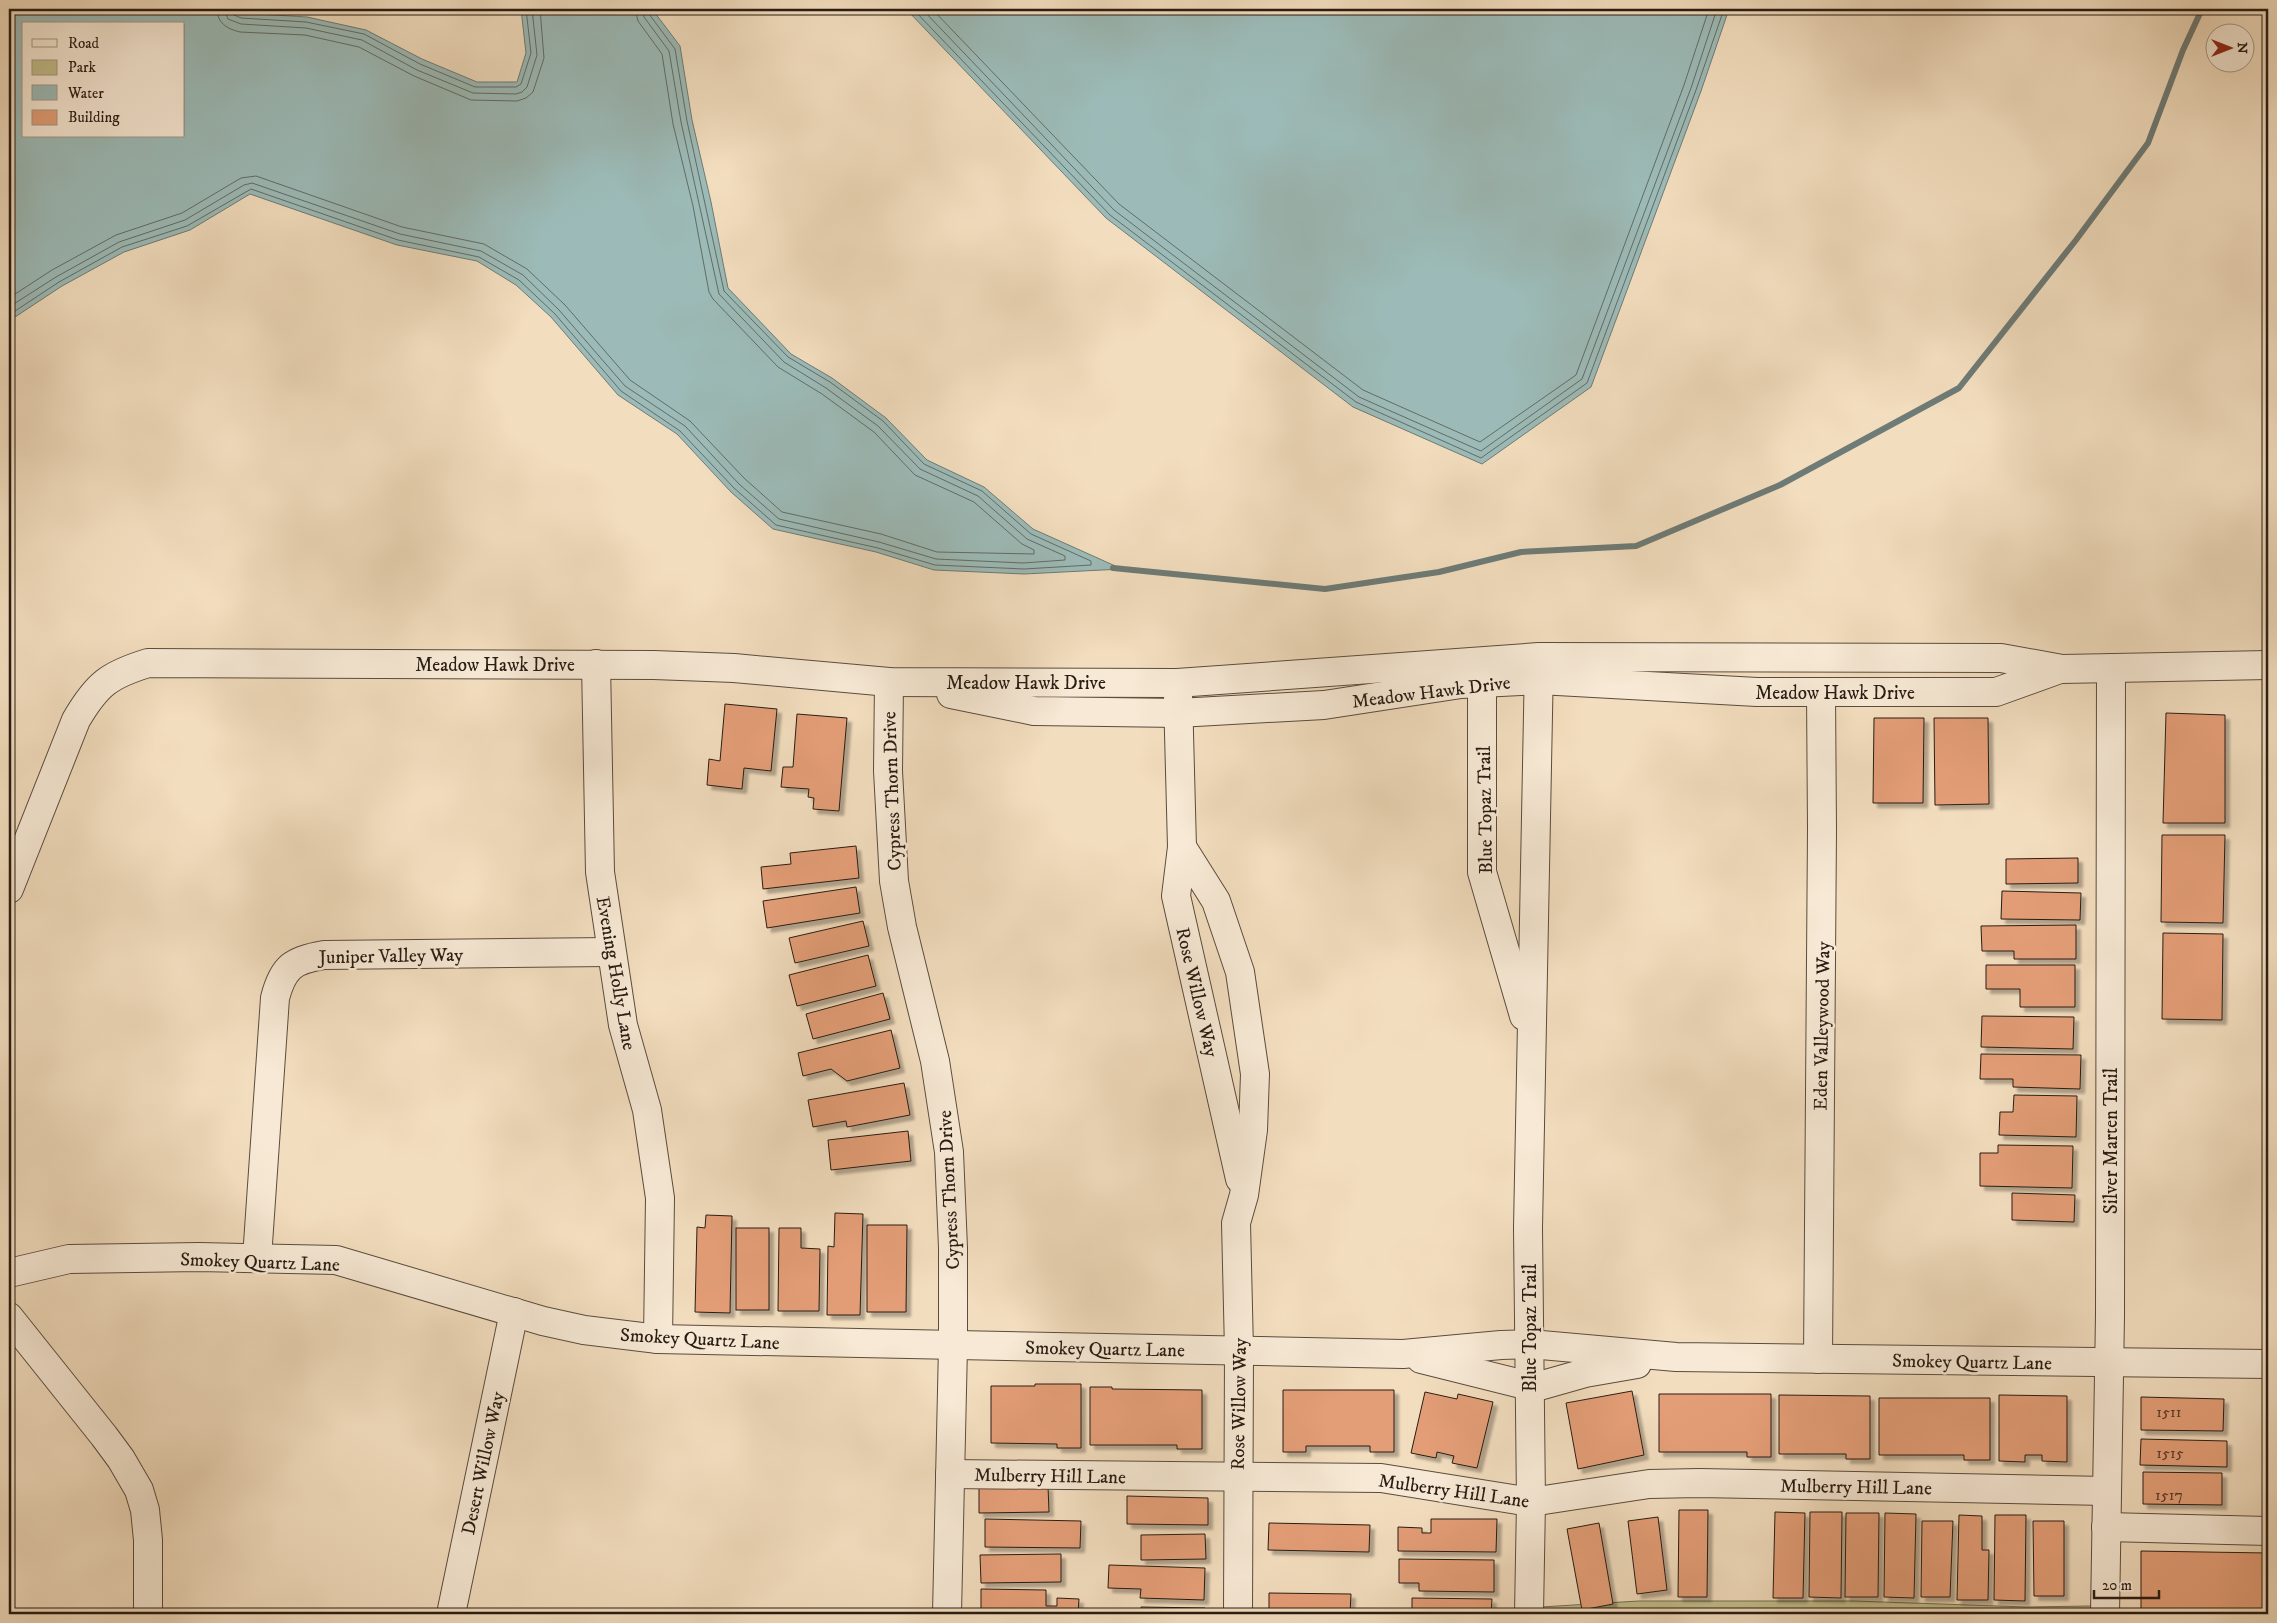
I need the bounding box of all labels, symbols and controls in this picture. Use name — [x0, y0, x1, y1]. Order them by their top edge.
legend — [22, 22, 185, 138]
north arrow — [2204, 22, 2254, 72]
text: Road — [68, 34, 100, 53]
text: N — [2233, 42, 2251, 54]
text: Park — [68, 58, 97, 77]
text: Water — [67, 84, 104, 103]
text: Building — [68, 108, 120, 127]
street label: Meadow Hawk Drive — [415, 654, 575, 677]
street label: Meadow Hawk Drive — [1351, 671, 1512, 714]
street label: Meadow Hawk Drive — [946, 672, 1106, 695]
street label: Meadow Hawk Drive — [1755, 682, 1915, 705]
street label: Cypress Thorn Drive — [878, 711, 907, 871]
street label: Blue Topaz Trail — [1473, 745, 1498, 874]
street label: Evening Holly Lane — [591, 894, 640, 1052]
street label: Rose Willow Way — [1170, 925, 1223, 1060]
street label: Eden Valleywood Way — [1810, 940, 1835, 1111]
street label: Juniper Valley Way — [317, 944, 464, 969]
street label: Silver Marten Trail — [2100, 1068, 2123, 1214]
street label: Cypress Thorn Drive — [934, 1110, 965, 1270]
street label: Smokey Quartz Lane — [180, 1248, 340, 1277]
street label: Blue Topaz Trail — [1519, 1264, 1542, 1392]
street label: Smokey Quartz Lane — [619, 1324, 780, 1355]
street label: Smokey Quartz Lane — [1025, 1337, 1185, 1362]
street label: Rose Willow Way — [1227, 1337, 1252, 1470]
street label: Smokey Quartz Lane — [1892, 1350, 2052, 1375]
street label: Desert Willow Way — [457, 1389, 510, 1537]
house number: 1511 — [2156, 1402, 2182, 1422]
house number: 1515 — [2156, 1443, 2184, 1463]
street label: Mulberry Hill Lane — [974, 1464, 1126, 1489]
street label: Mulberry Hill Lane — [1377, 1470, 1531, 1513]
street label: Mulberry Hill Lane — [1780, 1475, 1932, 1500]
house number: 1517 — [2155, 1485, 2183, 1505]
scale bar — [2094, 1568, 2160, 1600]
text: 20 m — [2102, 1576, 2132, 1595]

